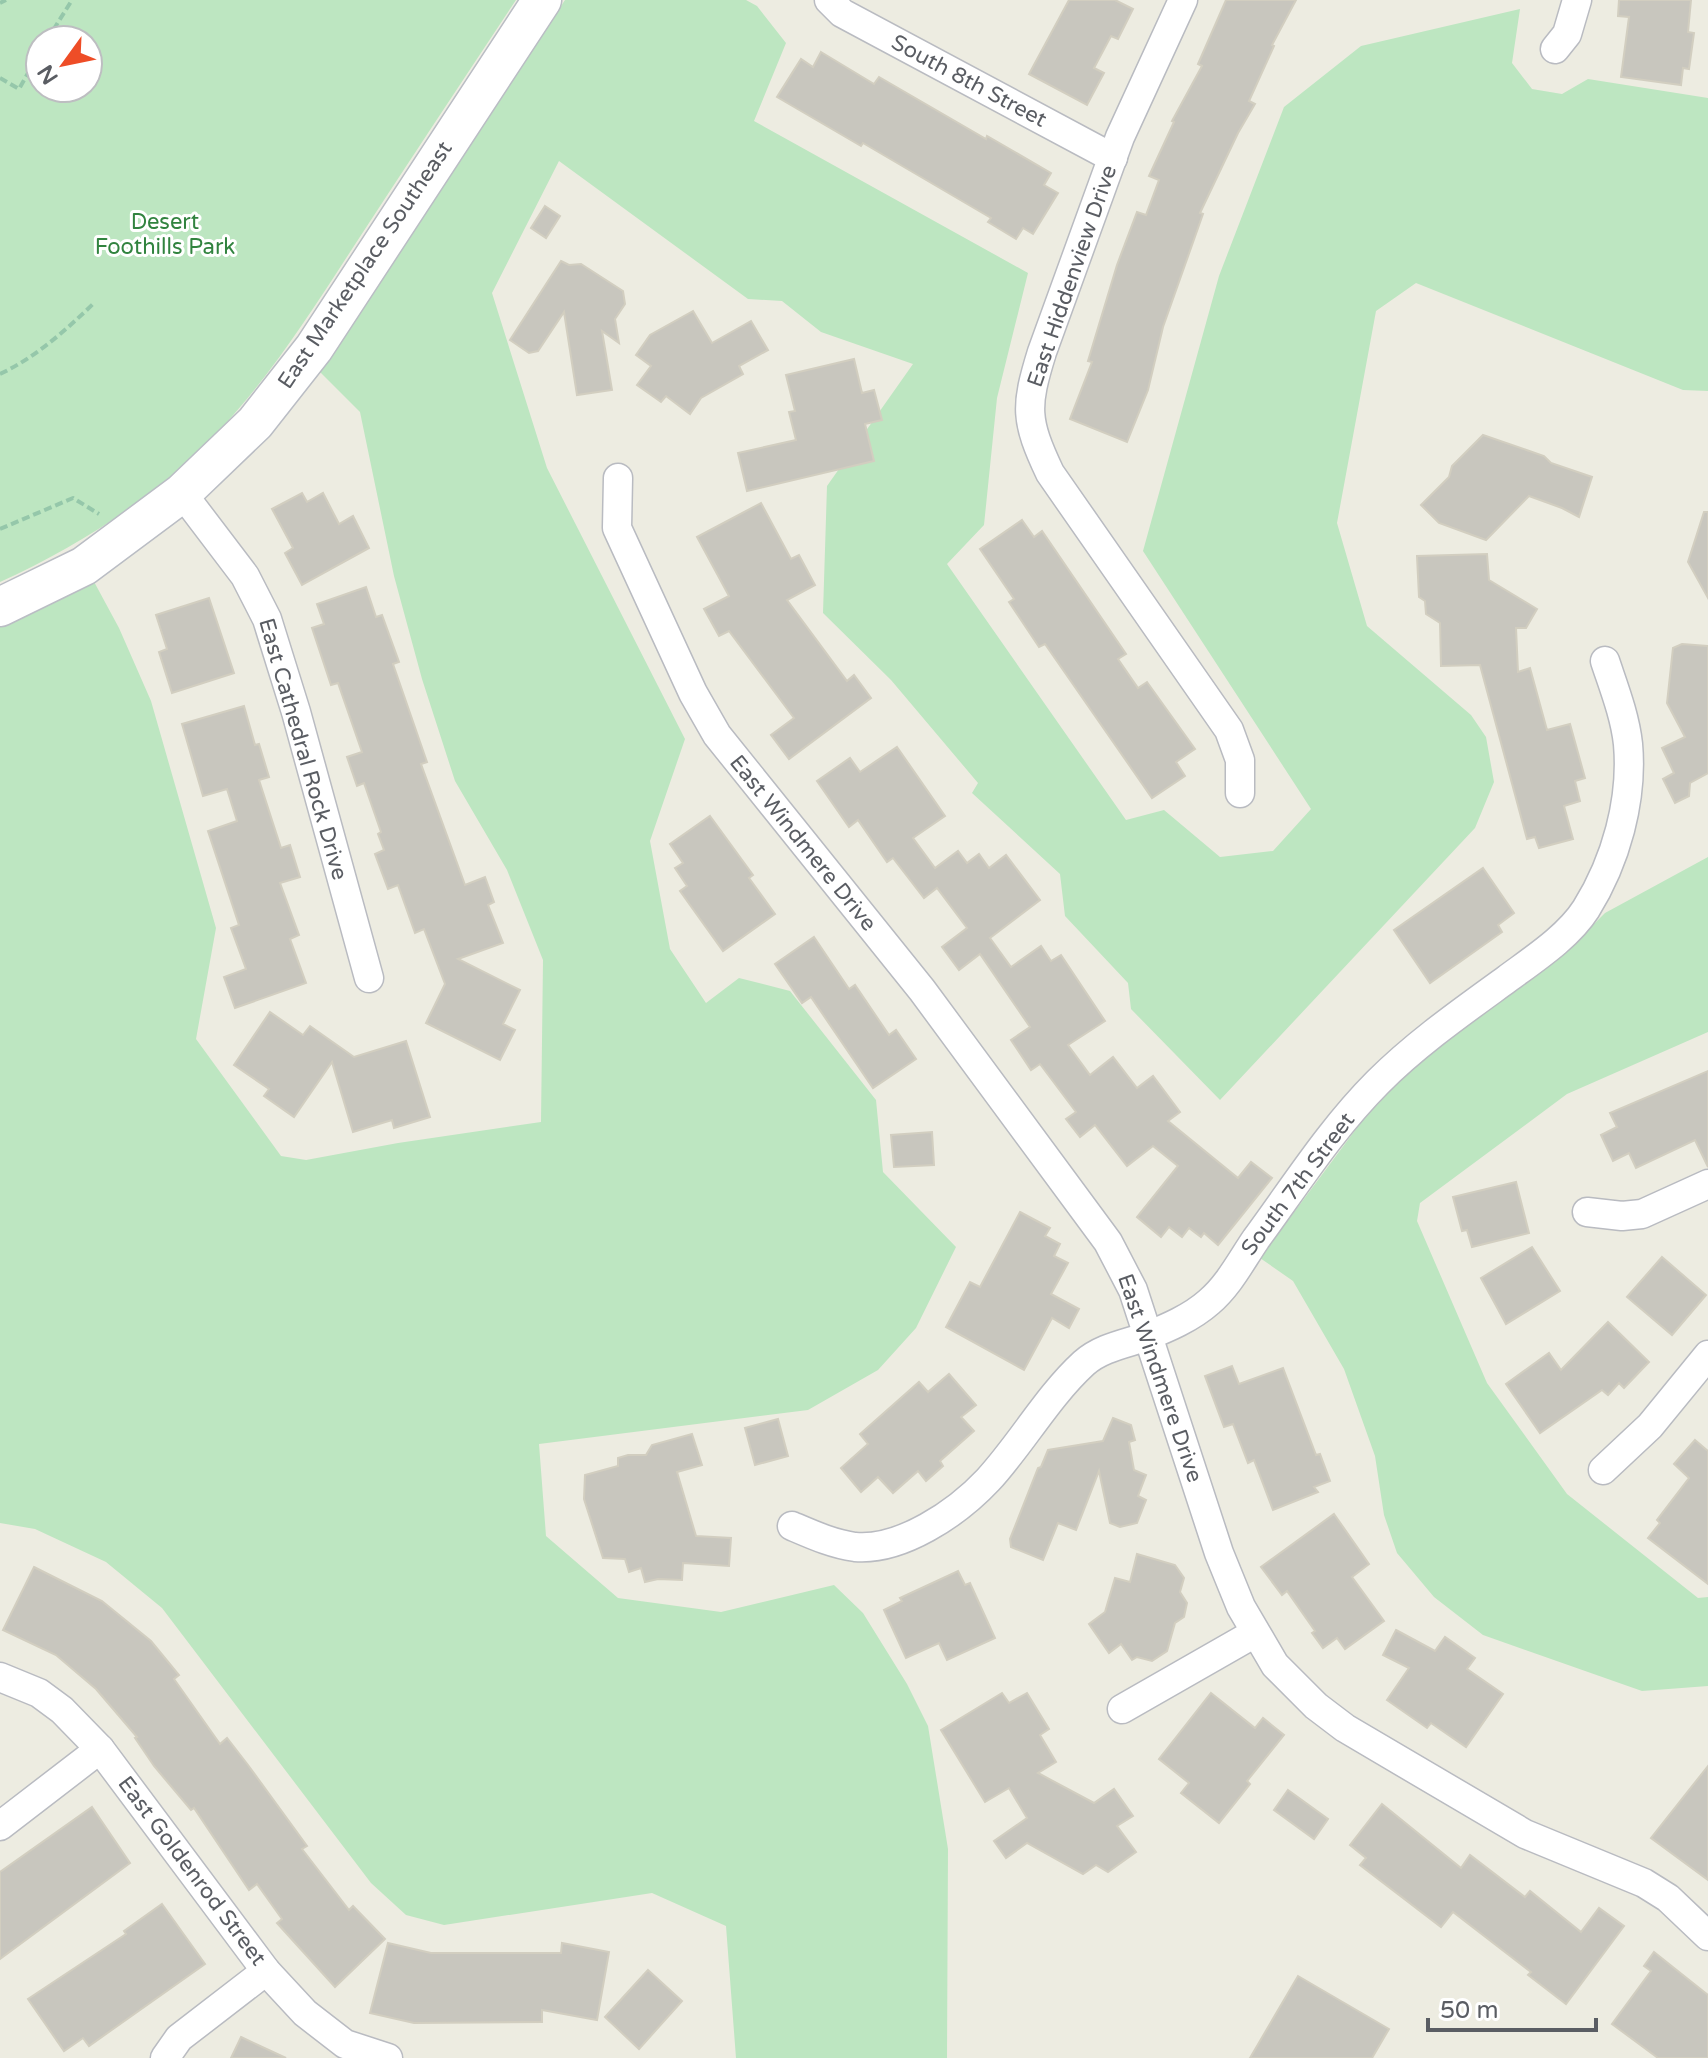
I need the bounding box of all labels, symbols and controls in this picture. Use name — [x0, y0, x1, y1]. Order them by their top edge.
north arrow — [24, 24, 104, 104]
street label: South 8th Street — [887, 29, 1051, 133]
text: N — [32, 60, 64, 89]
street label: East Marketplace Southeast — [272, 136, 458, 394]
street label: East Hiddenview Drive — [1022, 162, 1122, 390]
park label: Desert Foothills Park — [95, 209, 235, 260]
street label: East Cathedral Rock Drive — [253, 615, 353, 883]
street label: East Windmere Drive — [724, 750, 882, 936]
street label: South 7th Street — [1236, 1107, 1360, 1261]
street label: East Windmere Drive — [1112, 1270, 1208, 1486]
street label: East Goldenrod Street — [112, 1771, 272, 1971]
scale bar — [1428, 1982, 1596, 2032]
text: 50 m — [1440, 1996, 1498, 2025]

